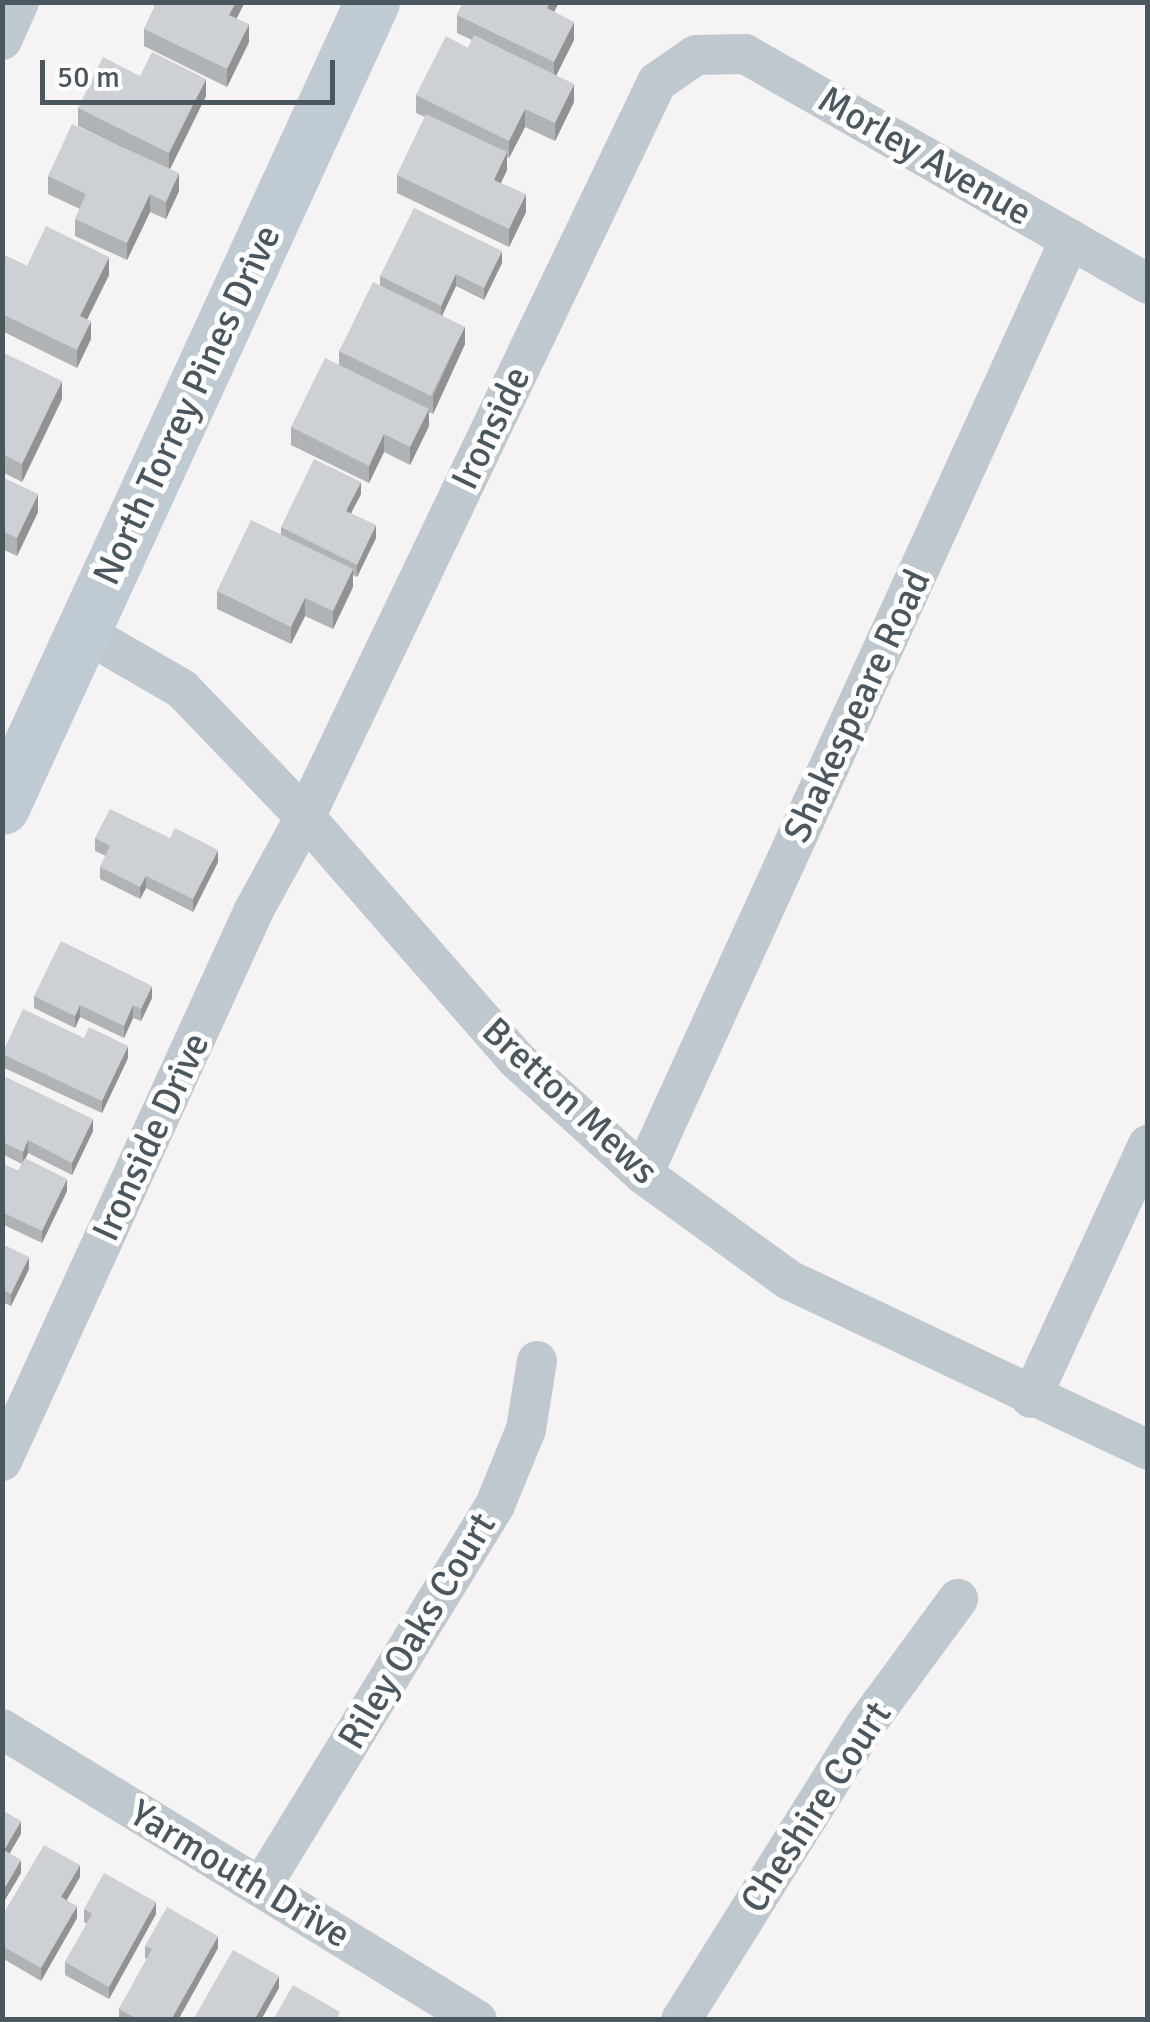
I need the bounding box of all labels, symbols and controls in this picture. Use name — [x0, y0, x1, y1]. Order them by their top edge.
scale bar — [45, 40, 340, 102]
text: 50 m — [57, 59, 120, 96]
street label: Morley Avenue — [810, 77, 1040, 235]
street label: North Torrey Pines Drive — [84, 218, 290, 592]
street label: Ironside — [442, 359, 540, 497]
street label: Shakespeare Road — [774, 562, 940, 850]
street label: Bretton Mews — [473, 1008, 667, 1194]
street label: Ironside Drive — [83, 1026, 219, 1248]
street label: Riley Oaks Court — [329, 1505, 505, 1757]
street label: Cheshire Court — [731, 1693, 901, 1921]
street label: Yarmouth Drive — [122, 1790, 358, 1958]

